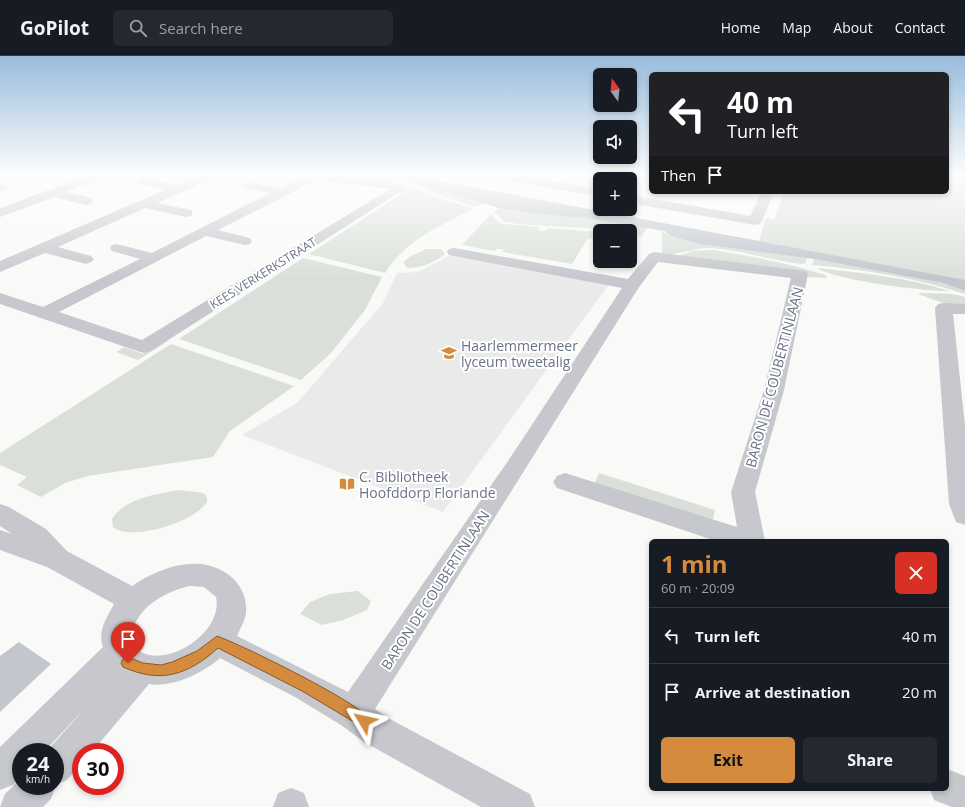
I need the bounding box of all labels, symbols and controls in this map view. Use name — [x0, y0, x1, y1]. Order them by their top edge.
search box — [113, 10, 393, 46]
text: GoPilot — [20, 15, 89, 41]
icon: search — [127, 17, 149, 39]
text: Search here — [159, 18, 243, 38]
text: Home — [721, 18, 760, 37]
text: Map — [782, 18, 811, 37]
text: About — [833, 18, 873, 37]
text: Contact — [895, 18, 945, 37]
north arrow — [593, 68, 637, 112]
map controls — [593, 68, 637, 268]
text: 40 m — [727, 83, 794, 121]
icon: left — [661, 88, 713, 140]
text: Turn left — [727, 119, 798, 143]
button: sound — [593, 120, 637, 164]
icon: arrive — [704, 164, 726, 186]
text: Then — [661, 165, 696, 185]
button: + — [593, 172, 637, 216]
button: − — [593, 224, 637, 268]
street label: KEES VERKERKSTRAAT — [206, 233, 320, 313]
street label: BARON DE COUBERTINLAAN — [741, 285, 807, 469]
place label: Haarlemmermeer lyceum tweetalig — [461, 336, 578, 371]
school or university icon: Haarlemmermeer lyceum tweetalig — [440, 344, 458, 362]
place label: C. Bibliotheek Hoofddorp Floriande — [359, 467, 496, 502]
library icon: C. Bibliotheek Hoofddorp Floriande — [338, 475, 356, 493]
street label: BARON DE COUBERTINLAAN — [376, 507, 494, 673]
text: 1 min — [661, 547, 728, 580]
button: close — [895, 552, 937, 594]
text: 60 m · 20:09 — [661, 579, 735, 597]
pin — [111, 622, 145, 663]
icon: left — [661, 625, 683, 647]
text: Turn left — [695, 626, 760, 646]
text: 40 m — [902, 626, 937, 646]
icon: arrive — [117, 628, 139, 650]
icon: arrive — [661, 681, 683, 703]
text: Arrive at destination — [695, 682, 850, 702]
text: 20 m — [902, 682, 937, 702]
position arrow — [343, 700, 385, 742]
button: Exit — [661, 737, 795, 783]
button: Share — [803, 737, 937, 783]
speed limit sign: 30 — [72, 743, 124, 795]
text: 24 — [27, 750, 49, 777]
text: km/h — [26, 772, 50, 786]

